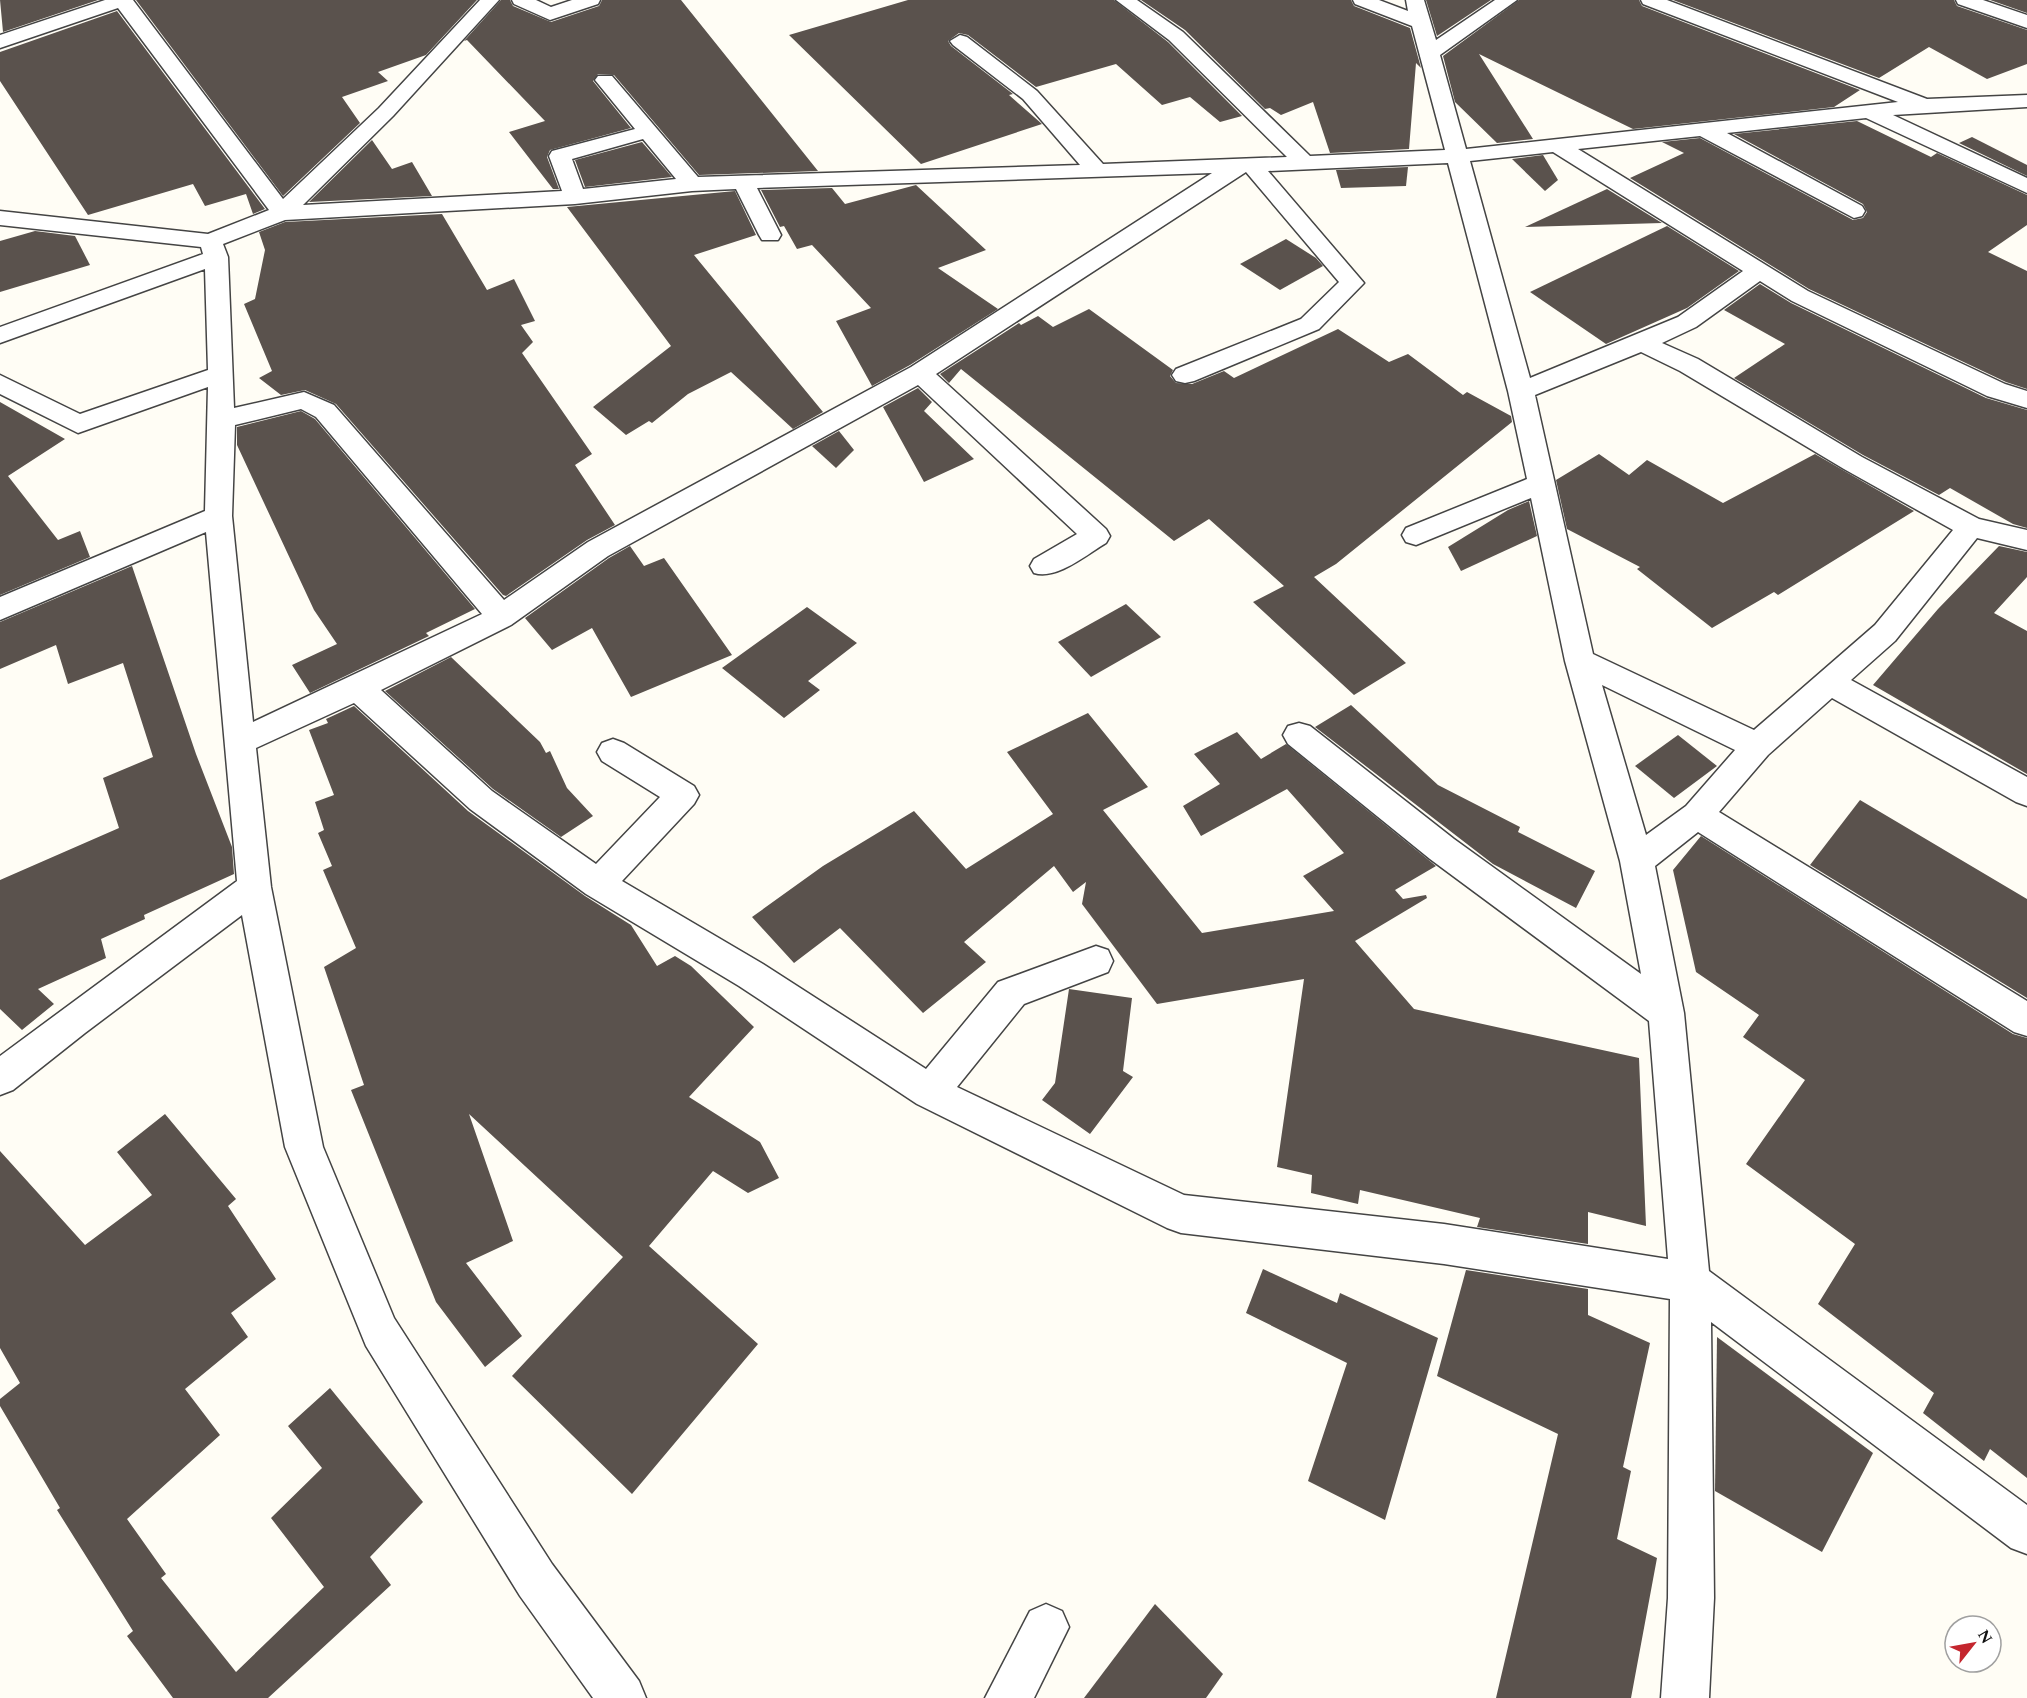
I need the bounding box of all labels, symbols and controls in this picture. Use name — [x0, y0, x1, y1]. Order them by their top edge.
north arrow — [1943, 1614, 2003, 1674]
text: N — [1971, 1625, 1999, 1649]

